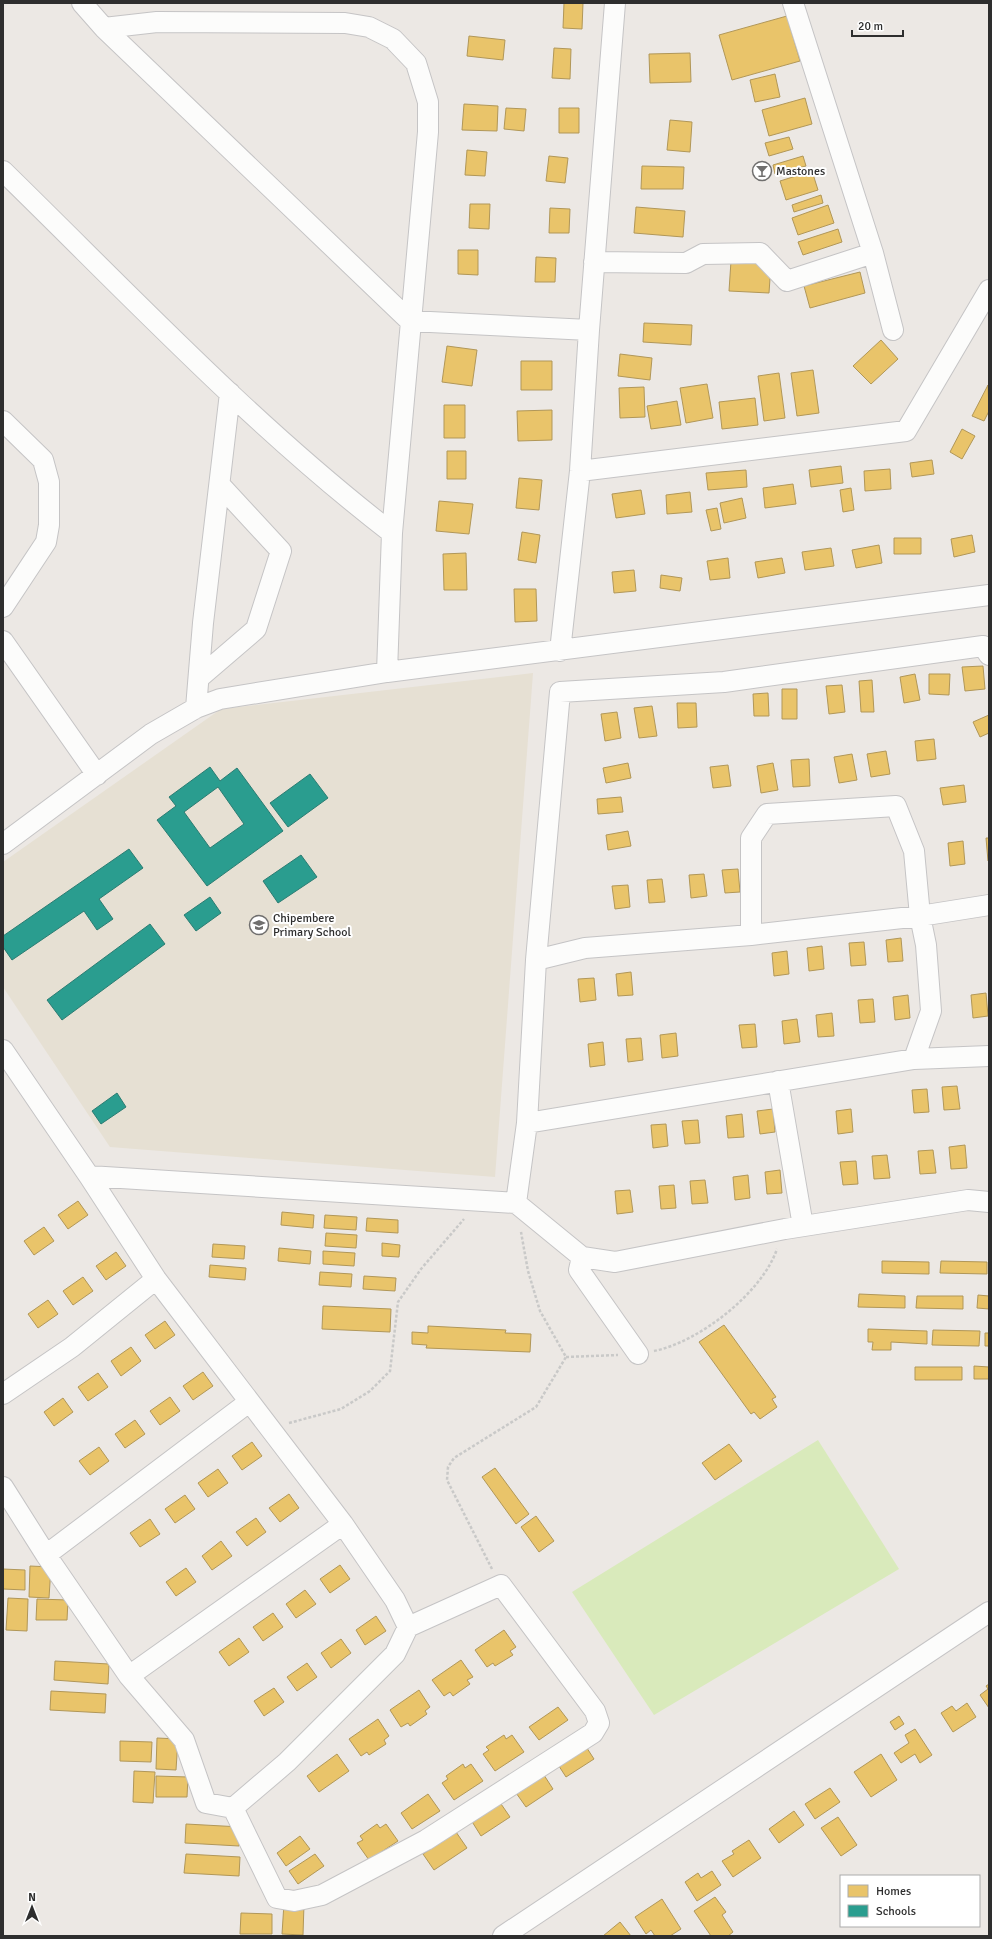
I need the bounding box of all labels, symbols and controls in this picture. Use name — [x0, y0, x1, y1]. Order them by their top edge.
scale bar — [852, 12, 903, 38]
text: 20 m — [858, 19, 883, 34]
bar icon: Mastones — [751, 160, 773, 182]
place label: Mastones — [776, 164, 825, 179]
place label: Chipembere Primary School — [273, 911, 351, 940]
school or university icon: Chipembere Primary School — [248, 914, 270, 936]
legend — [840, 1875, 980, 1927]
text: Homes — [876, 1884, 911, 1899]
north arrow — [12, 1887, 52, 1927]
text: N — [28, 1891, 36, 1904]
text: Schools — [876, 1904, 916, 1919]

